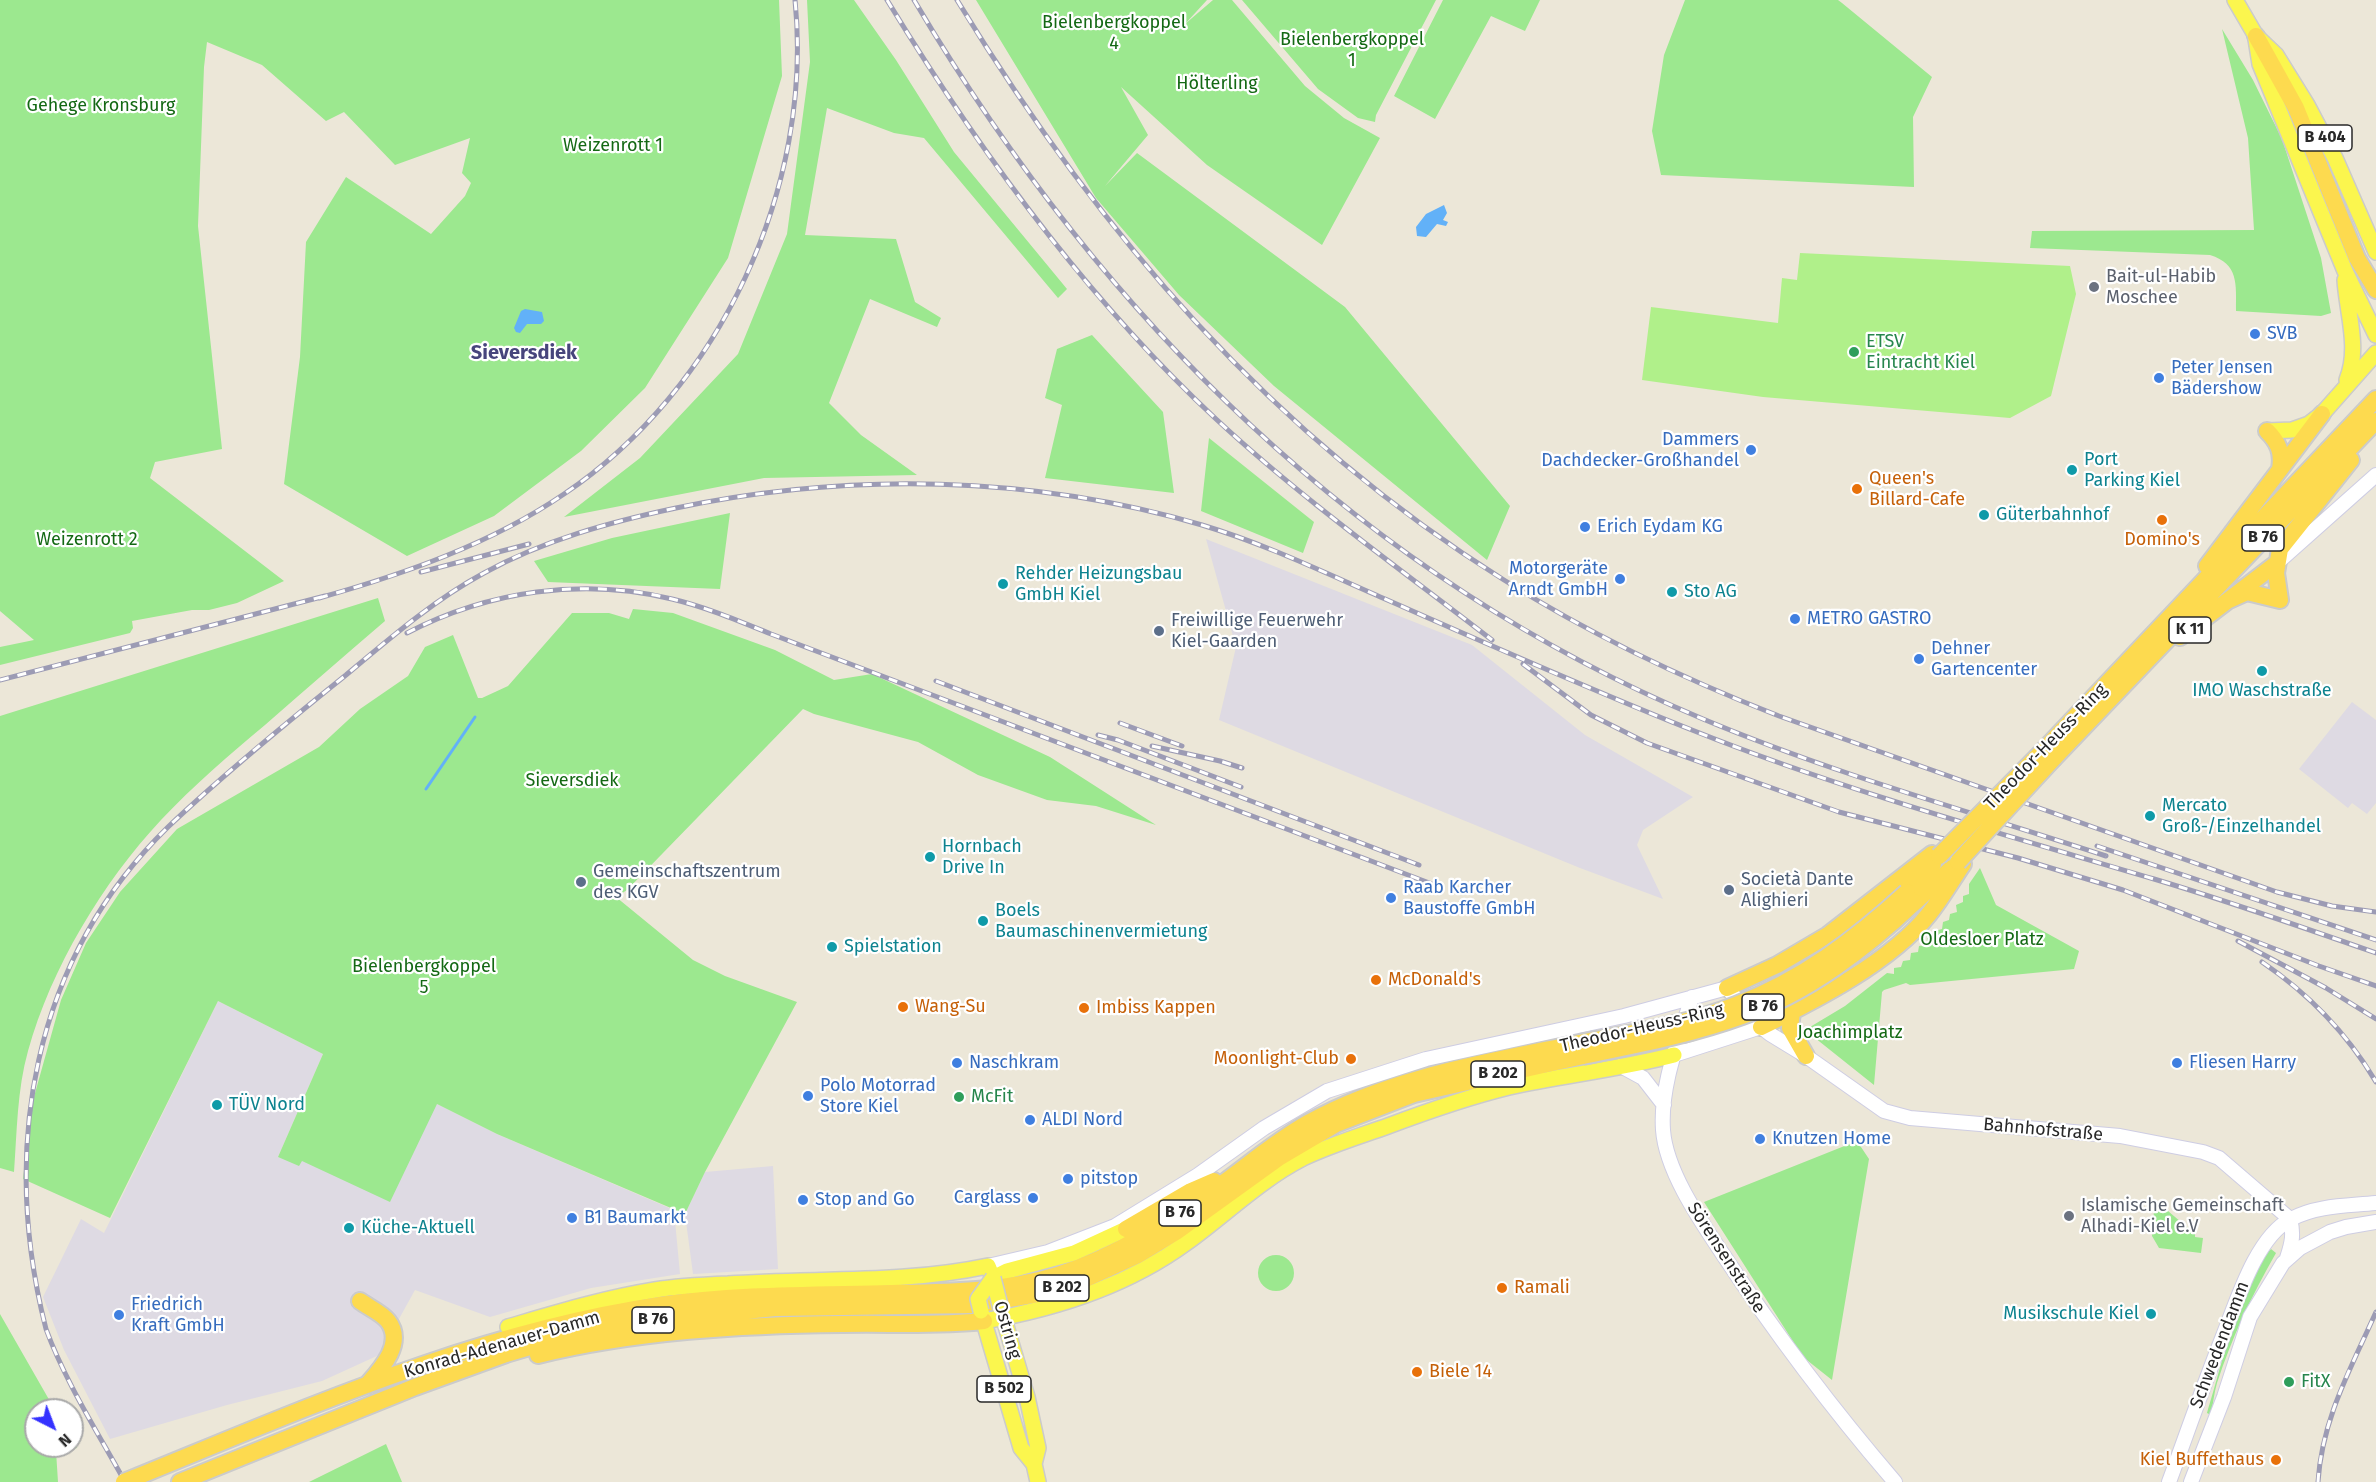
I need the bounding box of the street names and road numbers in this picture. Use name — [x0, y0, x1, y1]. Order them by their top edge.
road number: B 404 — [2298, 125, 2352, 151]
road number: B 76 — [2242, 525, 2284, 551]
road number: K 11 — [2169, 617, 2211, 643]
street label: Theodor-Heuss-Ring — [1980, 679, 2112, 815]
road number: B 76 — [1742, 994, 1784, 1020]
street label: Theodor-Heuss-Ring — [1558, 999, 1726, 1057]
road number: B 202 — [1471, 1061, 1525, 1087]
street label: Bahnhofstraße — [1982, 1114, 2104, 1146]
street label: Sörensenstraße — [1682, 1199, 1770, 1317]
road number: B 76 — [1159, 1200, 1201, 1226]
road number: B 202 — [1035, 1275, 1089, 1301]
street label: Schwedendamm — [2186, 1278, 2254, 1412]
street label: Ostring — [988, 1299, 1026, 1361]
street label: Konrad-Adenauer-Damm — [402, 1307, 602, 1383]
road number: B 76 — [632, 1307, 674, 1333]
road number: B 502 — [977, 1376, 1031, 1402]

